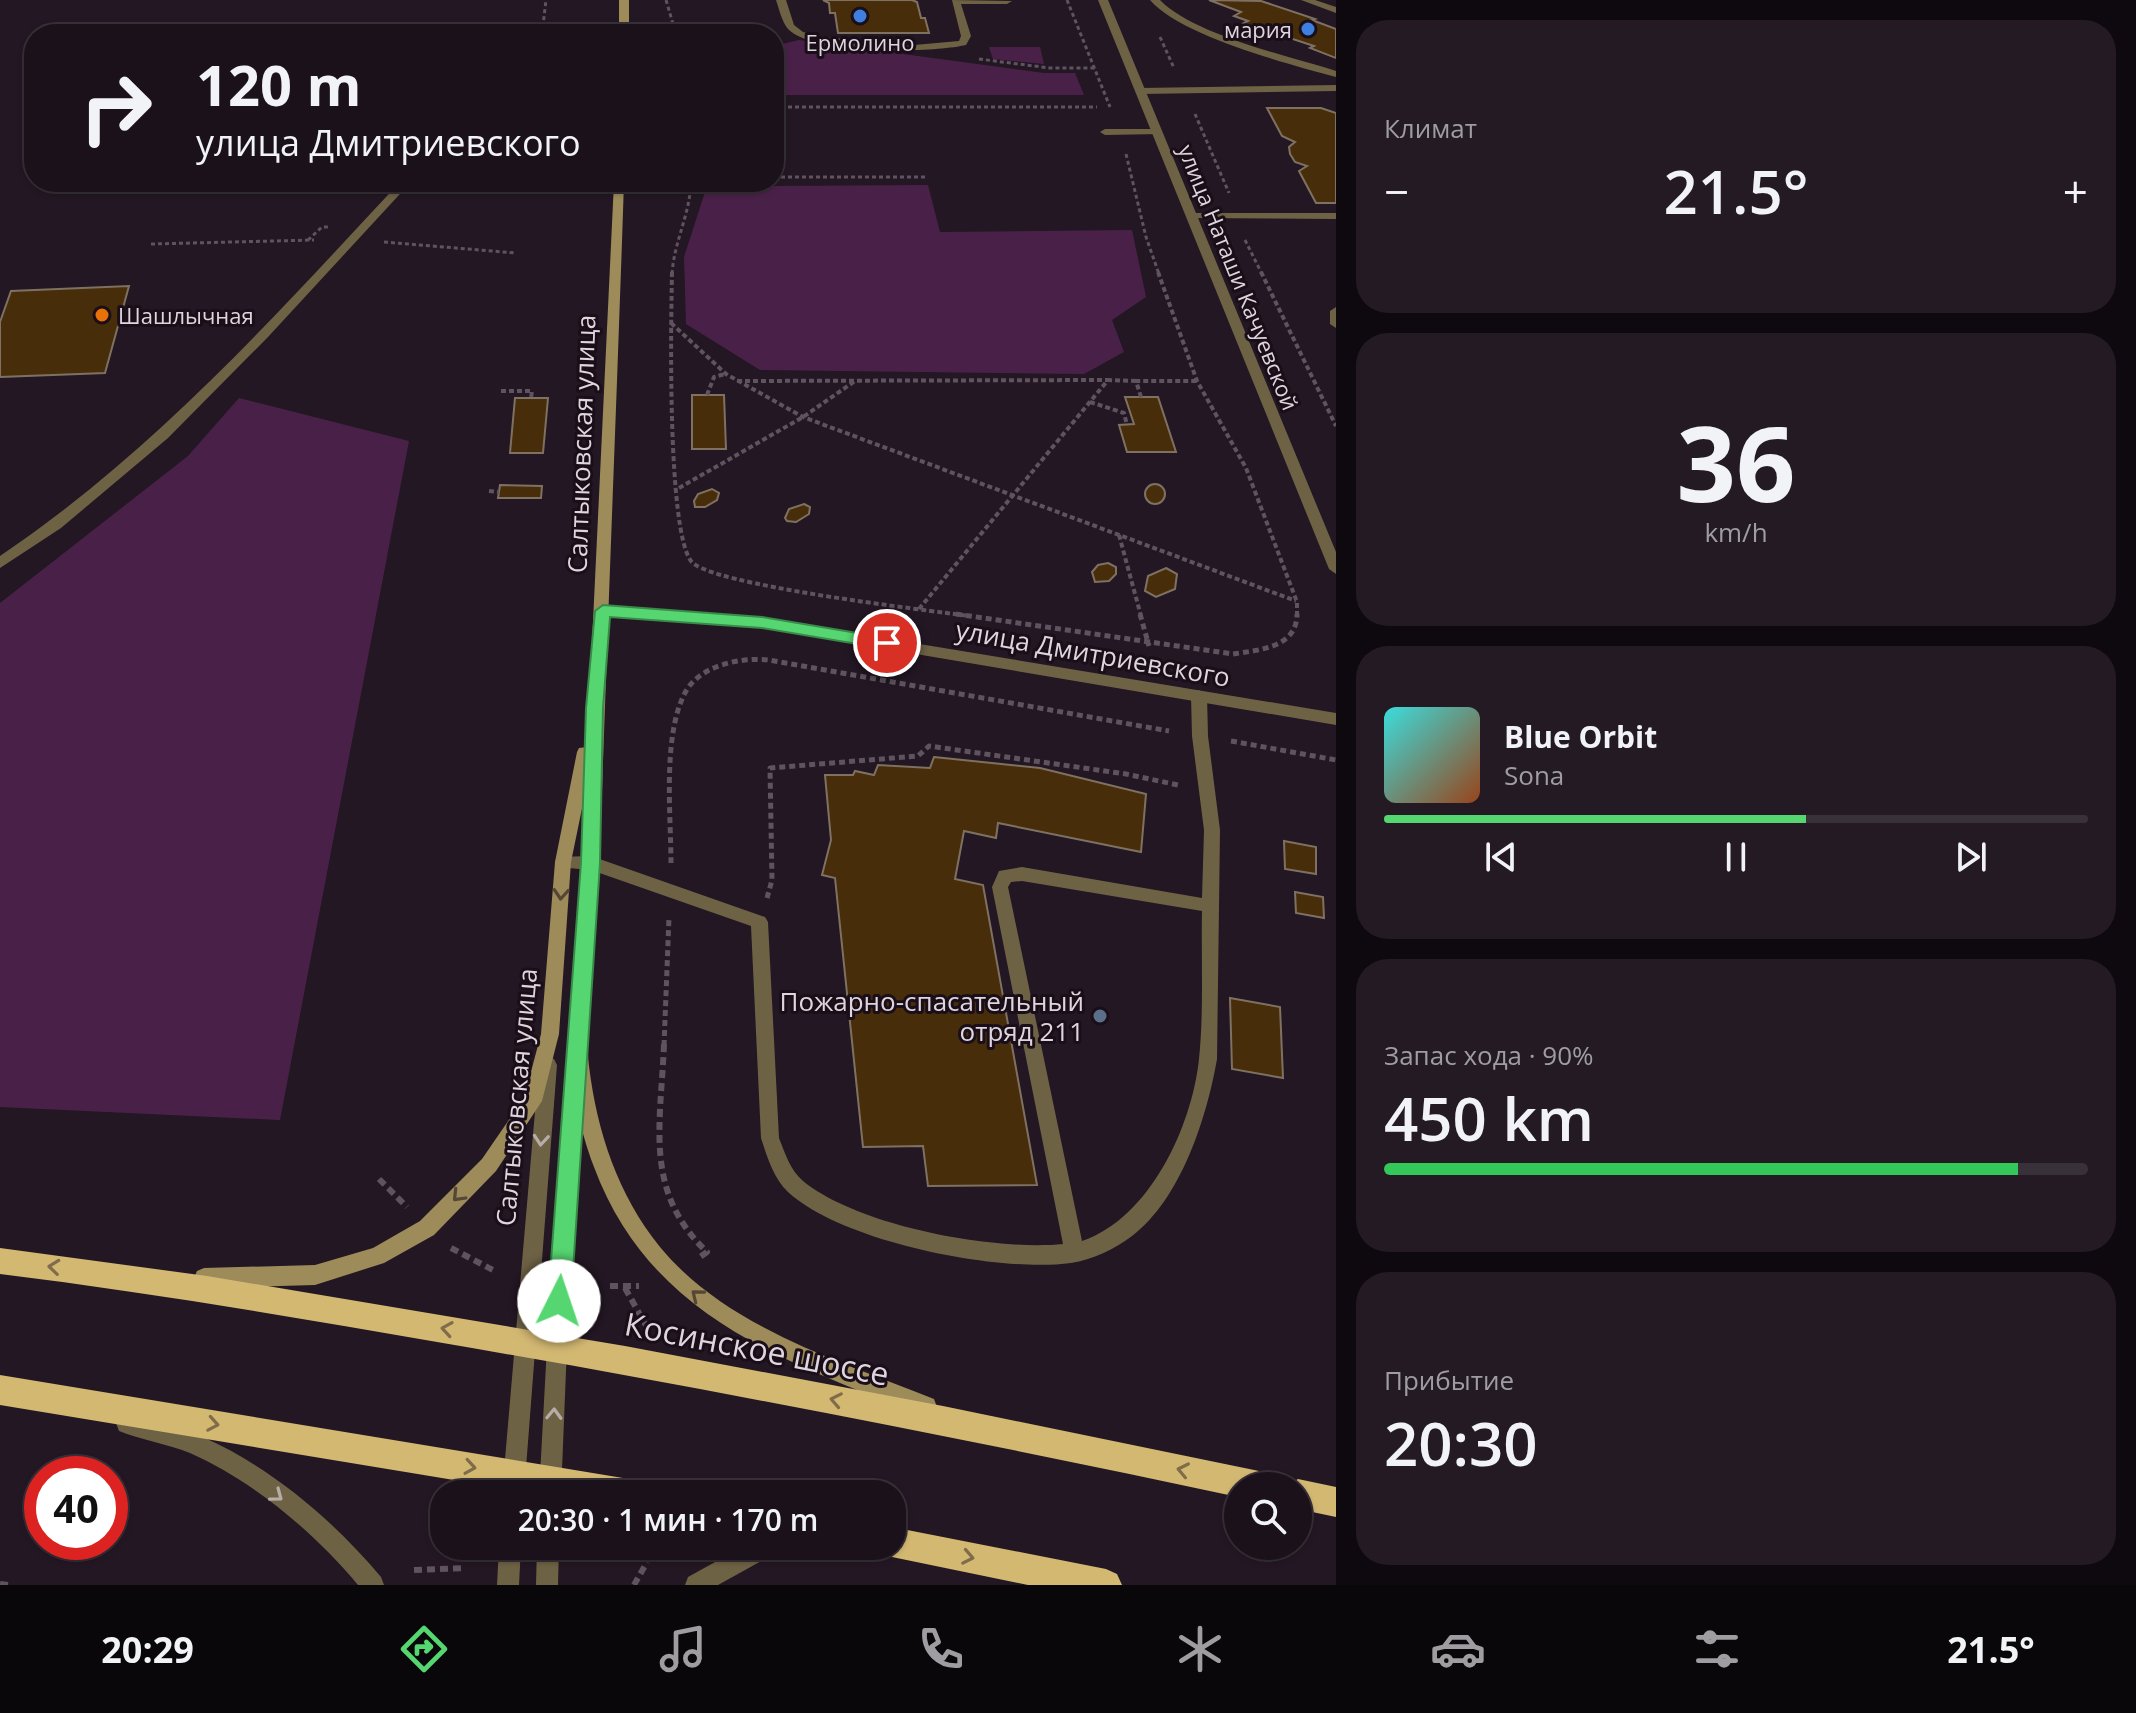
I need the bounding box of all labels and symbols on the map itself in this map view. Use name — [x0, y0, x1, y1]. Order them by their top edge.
marker: Ермолино — [851, 7, 869, 25]
place label: мария — [1224, 14, 1292, 44]
marker: мария — [1299, 20, 1317, 38]
place label: Ермолино — [806, 27, 914, 57]
street label: улица Наташи Качуевской — [1172, 140, 1306, 414]
place label: Шашлычная — [118, 300, 254, 330]
marker: Шашлычная — [93, 306, 111, 324]
street label: Салтыковская улица — [558, 314, 604, 574]
pin — [853, 609, 921, 677]
street label: улица Дмитриевского — [953, 611, 1233, 695]
one-way arrow — [553, 888, 570, 901]
street label: Салтыковская улица — [487, 967, 545, 1227]
place label: Пожарно-спасательный отряд 211 — [780, 983, 1084, 1049]
marker: Пожарно-спасательный отряд 211 — [1091, 1007, 1109, 1025]
one-way arrow — [533, 1134, 550, 1147]
one-way arrow — [453, 1187, 468, 1201]
one-way arrow — [47, 1259, 60, 1276]
position arrow — [517, 1259, 601, 1343]
one-way arrow — [691, 1290, 706, 1304]
street label: Косинское шоссе — [621, 1301, 893, 1395]
one-way arrow — [440, 1322, 454, 1339]
one-way arrow — [830, 1392, 843, 1409]
one-way arrow — [545, 1407, 562, 1419]
one-way arrow — [206, 1414, 220, 1431]
speed limit sign: 40 — [24, 1456, 128, 1560]
one-way arrow — [463, 1457, 477, 1474]
one-way arrow — [1177, 1462, 1190, 1479]
one-way arrow — [268, 1487, 283, 1501]
one-way arrow — [961, 1548, 975, 1565]

